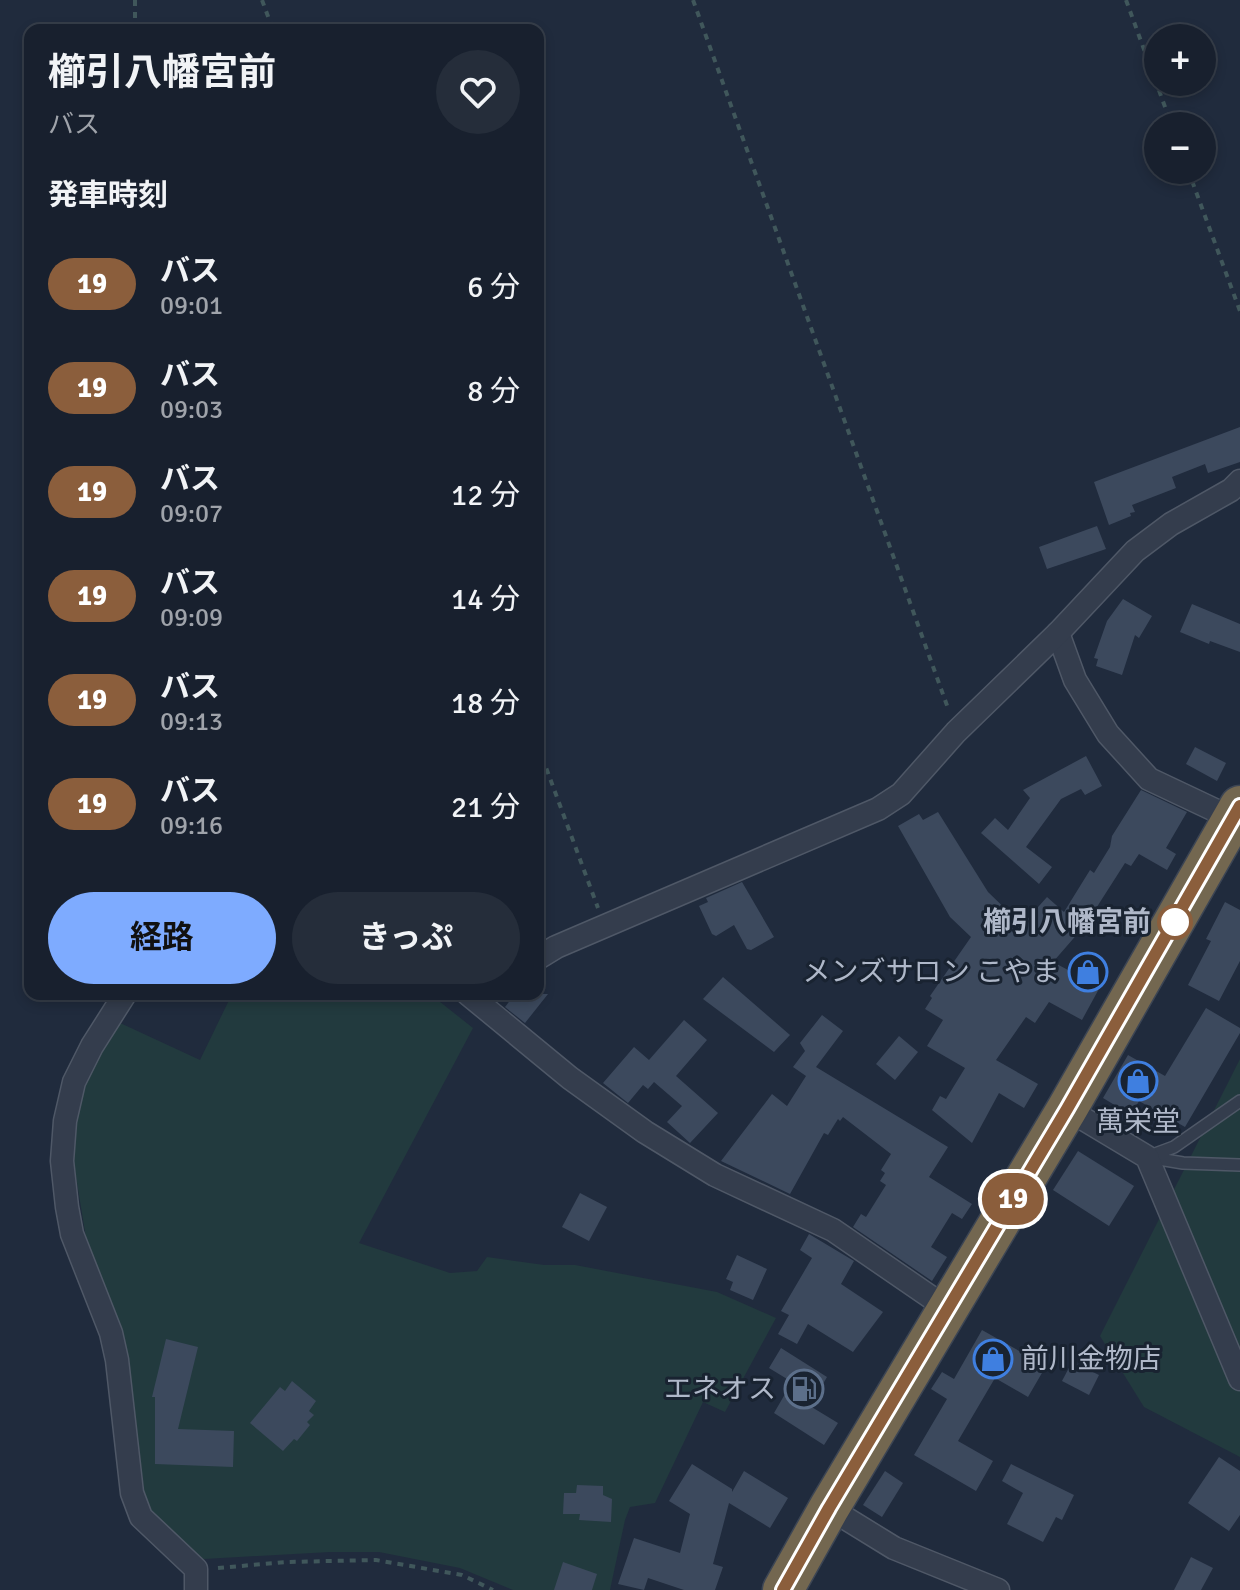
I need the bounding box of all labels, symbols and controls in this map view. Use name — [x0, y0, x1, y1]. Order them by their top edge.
map controls — [1144, 24, 1216, 184]
button: + — [1144, 24, 1216, 96]
text: 櫛引八幡宮前 — [48, 49, 276, 96]
button: heart — [436, 50, 520, 134]
text: バス — [48, 109, 100, 141]
button: − — [1144, 112, 1216, 184]
text: 発車時刻 — [48, 177, 168, 214]
text: バス — [160, 253, 220, 290]
text: 19 — [77, 267, 107, 301]
text: 6 分 — [467, 269, 520, 306]
text: 09:01 — [160, 290, 223, 322]
text: バス — [160, 357, 220, 394]
text: 19 — [77, 371, 107, 405]
text: 8 分 — [467, 373, 520, 410]
text: 09:03 — [160, 394, 223, 426]
text: バス — [160, 461, 220, 498]
text: 19 — [77, 475, 107, 509]
text: 12 分 — [451, 477, 520, 514]
text: 09:07 — [160, 498, 223, 530]
text: バス — [160, 565, 220, 602]
text: 19 — [77, 579, 107, 613]
text: 14 分 — [451, 581, 520, 618]
text: 09:09 — [160, 602, 223, 634]
text: バス — [160, 669, 220, 706]
text: 19 — [77, 683, 107, 717]
text: 18 分 — [451, 685, 520, 722]
text: 09:13 — [160, 706, 223, 738]
text: バス — [160, 773, 220, 810]
text: 19 — [77, 787, 107, 821]
text: 21 分 — [451, 789, 520, 826]
text: 09:16 — [160, 810, 223, 842]
button: 経路 — [48, 892, 276, 984]
button: きっぷ — [292, 892, 520, 984]
place label: 櫛引八幡宮前 — [983, 905, 1151, 939]
marker: 櫛引八幡宮前 — [1158, 905, 1192, 939]
shop icon: メンズサロン こやま — [1067, 951, 1109, 993]
place label: メンズサロン こやま — [802, 955, 1060, 989]
shop icon: 萬栄堂 — [1117, 1060, 1159, 1102]
place label: 萬栄堂 — [1096, 1105, 1180, 1139]
line badge: 19 — [977, 1173, 1049, 1225]
text: 19 — [998, 1182, 1028, 1216]
shop icon: 前川金物店 — [972, 1338, 1014, 1380]
place label: 前川金物店 — [1021, 1342, 1161, 1376]
fuel station icon: エネオス — [783, 1368, 825, 1410]
place label: エネオス — [664, 1372, 776, 1406]

